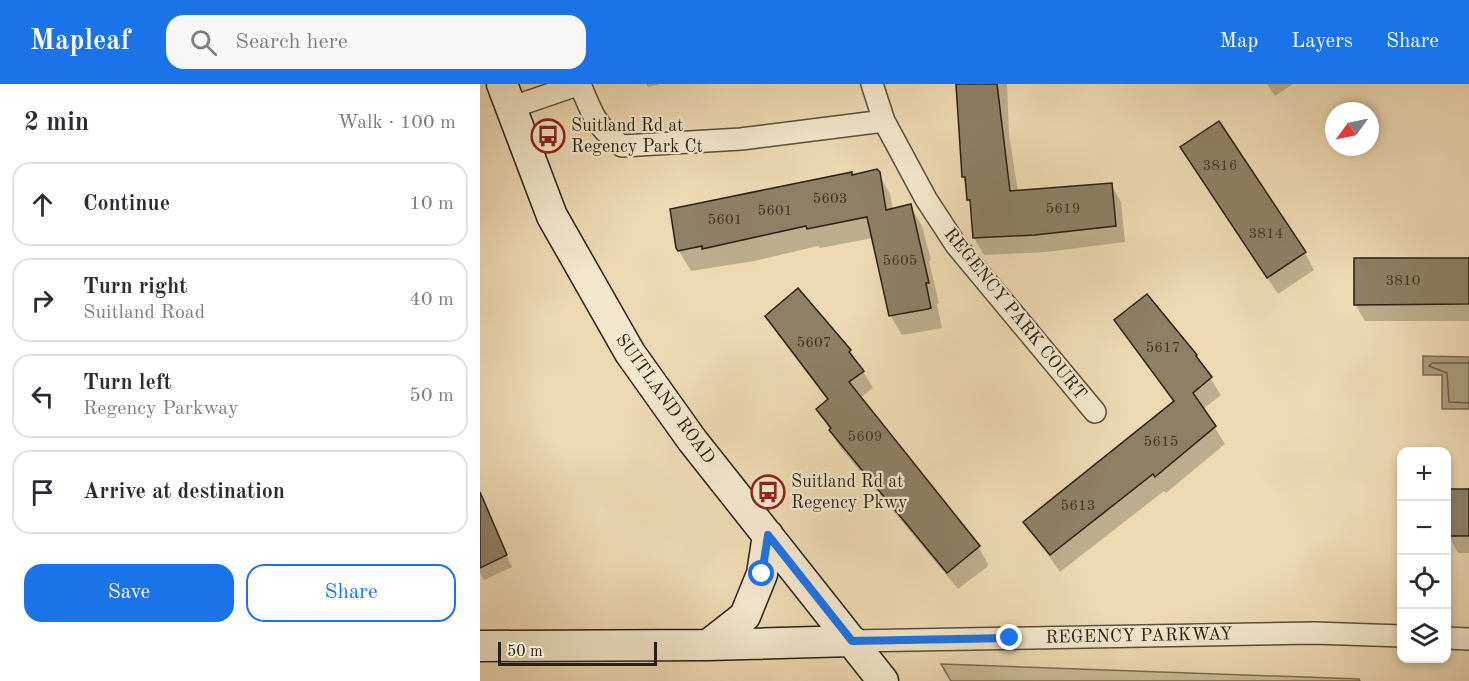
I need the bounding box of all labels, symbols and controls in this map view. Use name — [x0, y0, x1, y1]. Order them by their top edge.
search box — [166, 15, 586, 69]
icon: search — [187, 26, 220, 59]
text: Mapleaf — [30, 28, 130, 56]
text: Search here — [235, 31, 348, 53]
text: Map — [1219, 31, 1258, 52]
text: Layers — [1291, 31, 1353, 52]
text: Share — [1386, 31, 1439, 52]
north arrow — [1325, 102, 1379, 156]
text: 2 min — [24, 110, 89, 136]
text: Walk · 100 m — [337, 113, 456, 133]
place label: Suitland Rd at Regency Park Ct — [571, 117, 703, 156]
bus stop icon: Suitland Rd at Regency Park Ct — [530, 118, 566, 154]
house number: 3816 — [1203, 159, 1237, 174]
icon: ahead — [26, 188, 59, 221]
house number: 5603 — [813, 192, 847, 207]
text: Continue — [83, 193, 170, 215]
text: 10 m — [409, 194, 454, 214]
house number: 5619 — [1046, 202, 1080, 217]
house number: 5601 — [758, 204, 792, 219]
house number: 5601 — [708, 213, 742, 228]
street label: REGENCY PARK COURT — [940, 225, 1090, 403]
house number: 3814 — [1249, 227, 1283, 242]
house number: 5605 — [883, 254, 917, 269]
house number: 3810 — [1386, 274, 1420, 289]
text: Turn right — [83, 276, 187, 298]
icon: right — [26, 284, 59, 317]
text: 40 m — [409, 290, 454, 310]
text: Suitland Road — [83, 303, 205, 323]
street label: SUITLAND ROAD — [612, 331, 718, 467]
house number: 5607 — [797, 336, 831, 351]
house number: 5617 — [1146, 341, 1180, 356]
text: Turn left — [83, 372, 172, 394]
icon: left — [26, 380, 59, 413]
text: 50 m — [409, 386, 454, 406]
text: Regency Parkway — [83, 399, 238, 419]
house number: 5609 — [848, 430, 882, 445]
house number: 5615 — [1144, 435, 1178, 450]
map controls — [1397, 447, 1451, 663]
button: + — [1397, 447, 1451, 501]
place label: Suitland Rd at Regency Pkwy — [791, 473, 908, 512]
bus stop icon: Suitland Rd at Regency Pkwy — [750, 474, 786, 510]
icon: arrive — [26, 476, 59, 509]
text: Arrive at destination — [83, 481, 285, 503]
house number: 5613 — [1061, 499, 1095, 514]
button: − — [1397, 501, 1451, 555]
button: locate — [1397, 555, 1451, 609]
route start — [748, 560, 774, 586]
button: Save — [24, 564, 234, 622]
button: Share — [246, 564, 456, 622]
button: layers — [1397, 609, 1451, 663]
route end — [996, 624, 1022, 650]
street label: REGENCY PARKWAY — [1045, 625, 1233, 647]
scale bar — [498, 639, 657, 666]
text: 50 m — [507, 644, 543, 660]

